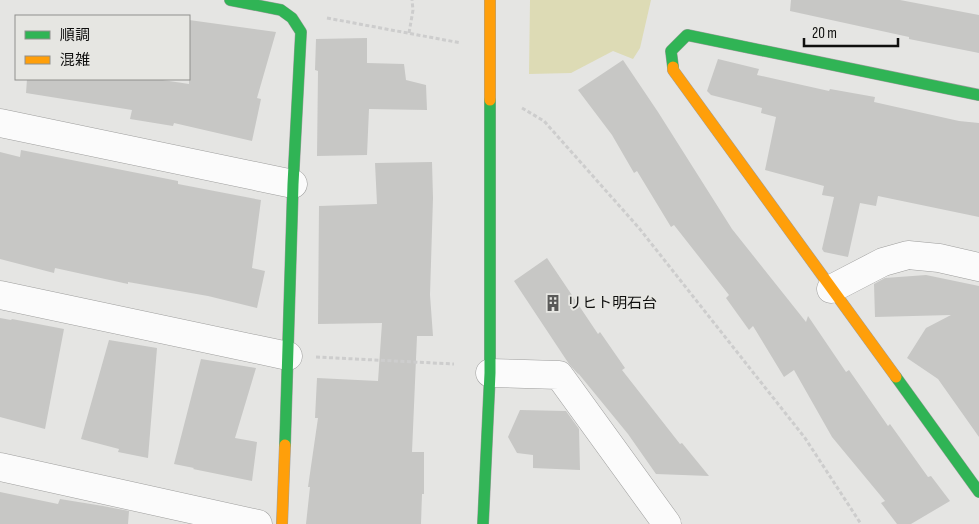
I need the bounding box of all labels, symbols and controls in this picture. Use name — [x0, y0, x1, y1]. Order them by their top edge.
legend — [15, 15, 190, 80]
scale bar — [804, 15, 898, 47]
text: 20 m — [812, 24, 837, 43]
text: 順調 — [60, 26, 90, 45]
text: 混雑 — [60, 51, 90, 70]
building icon: リヒト明石台 — [543, 293, 563, 313]
place label: リヒト明石台 — [567, 294, 657, 313]

